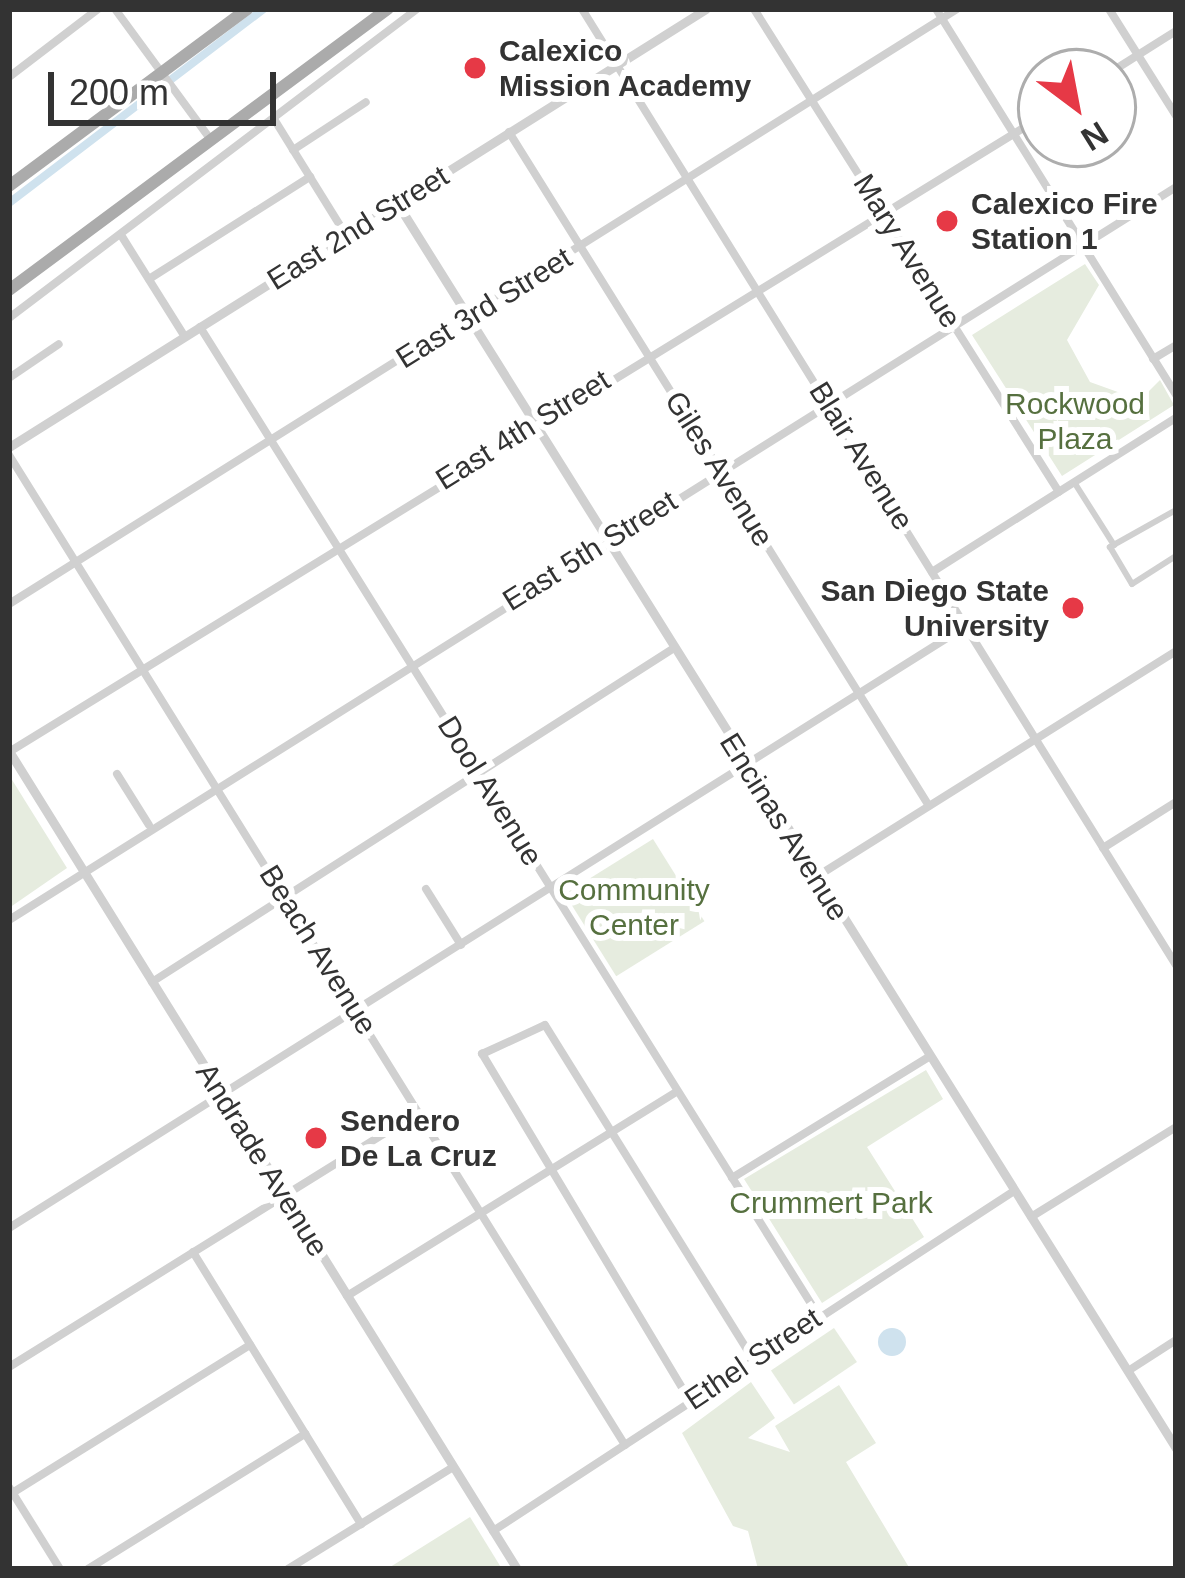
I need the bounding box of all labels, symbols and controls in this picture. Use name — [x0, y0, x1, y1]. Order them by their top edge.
place label: Calexico Mission Academy — [499, 33, 752, 104]
scale bar — [54, 48, 282, 122]
north arrow — [1017, 48, 1137, 168]
marker: Calexico Mission Academy — [462, 55, 488, 81]
text: 200 m — [69, 72, 169, 113]
text: N — [1075, 114, 1115, 158]
street label: East 2nd Street — [261, 158, 455, 298]
street label: Mary Avenue — [845, 167, 969, 335]
place label: Calexico Fire Station 1 — [971, 186, 1158, 256]
marker: Calexico Fire Station 1 — [934, 208, 960, 234]
street label: East 3rd Street — [390, 240, 578, 376]
street label: East 4th Street — [429, 362, 617, 498]
street label: Blair Avenue — [801, 375, 921, 537]
street label: Giles Avenue — [657, 384, 781, 554]
park label: Rockwood Plaza — [1005, 386, 1145, 456]
street label: East 5th Street — [496, 483, 684, 619]
place label: San Diego State University — [821, 573, 1049, 644]
marker: San Diego State University — [1060, 595, 1086, 621]
street label: Dool Avenue — [429, 709, 551, 873]
street label: Encinas Avenue — [711, 726, 857, 928]
street label: Beach Avenue — [251, 858, 385, 1042]
park label: Community Center — [558, 872, 710, 942]
street label: Andrade Avenue — [188, 1056, 336, 1264]
place label: Sendero De La Cruz — [340, 1103, 497, 1174]
marker: Sendero De La Cruz — [303, 1125, 329, 1151]
park label: Crummert Park — [729, 1185, 933, 1221]
street label: Ethel Street — [678, 1300, 828, 1418]

